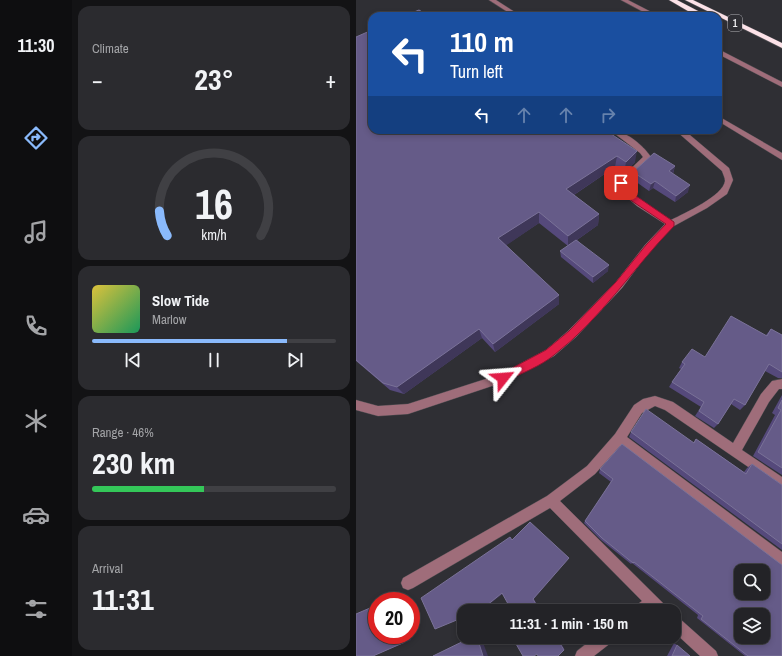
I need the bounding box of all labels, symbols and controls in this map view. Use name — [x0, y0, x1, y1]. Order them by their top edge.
road number: 1 — [728, 15, 742, 31]
text: 110 m — [450, 23, 514, 61]
icon: left — [384, 28, 436, 80]
text: 11:30 — [18, 33, 54, 58]
text: Climate — [92, 40, 129, 57]
text: 23° — [194, 59, 234, 99]
text: Turn left — [450, 59, 503, 84]
text: − — [92, 65, 103, 95]
text: + — [325, 65, 336, 95]
icon: left — [471, 104, 493, 126]
icon: ahead — [513, 104, 535, 126]
icon: ahead — [555, 104, 577, 126]
icon: right — [597, 104, 619, 126]
icon: directions — [22, 124, 50, 152]
pin — [604, 166, 638, 200]
icon: arrive — [610, 172, 632, 194]
text: 16 — [195, 176, 233, 232]
icon: music — [22, 218, 50, 246]
text: km/h — [201, 225, 227, 244]
text: Slow Tide — [152, 290, 209, 311]
text: Marlow — [152, 311, 186, 328]
icon: phone — [22, 312, 50, 340]
icon: previous — [122, 349, 144, 371]
icon: pause — [203, 349, 225, 371]
icon: next — [284, 349, 306, 371]
position arrow — [482, 357, 524, 399]
icon: climate — [22, 407, 50, 435]
text: Range · 46% — [92, 424, 154, 441]
text: 230 km — [92, 443, 175, 483]
icon: car — [22, 501, 50, 529]
text: Arrival — [92, 560, 123, 577]
map controls — [734, 564, 770, 644]
button: search — [734, 564, 770, 600]
text: 11:31 — [92, 579, 154, 619]
speed limit sign: 20 — [368, 592, 420, 644]
icon: filters — [22, 595, 50, 623]
button: layers — [734, 608, 770, 644]
text: 11:31 · 1 min · 150 m — [510, 613, 628, 634]

